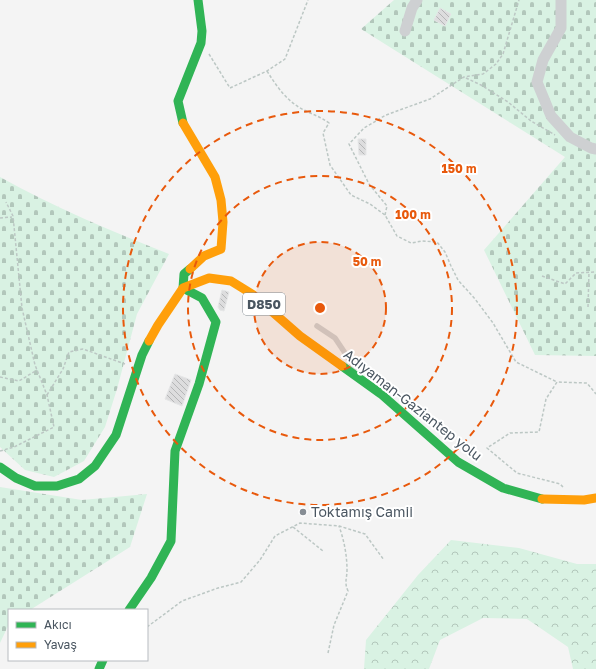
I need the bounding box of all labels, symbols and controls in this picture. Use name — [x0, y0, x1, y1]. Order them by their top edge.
text: 150 m — [442, 161, 476, 176]
text: 100 m — [395, 207, 431, 222]
text: 50 m — [353, 254, 381, 269]
road number: D850 — [243, 293, 285, 315]
centre of rings — [313, 301, 327, 315]
street label: Adıyaman-Gaziantep yolu — [341, 345, 486, 464]
place label: Toktamış Camii — [311, 503, 413, 520]
marker: Toktamış Camii — [298, 507, 308, 517]
legend — [8, 609, 148, 661]
text: Akıcı — [44, 617, 72, 632]
text: Yavaş — [44, 637, 77, 652]

